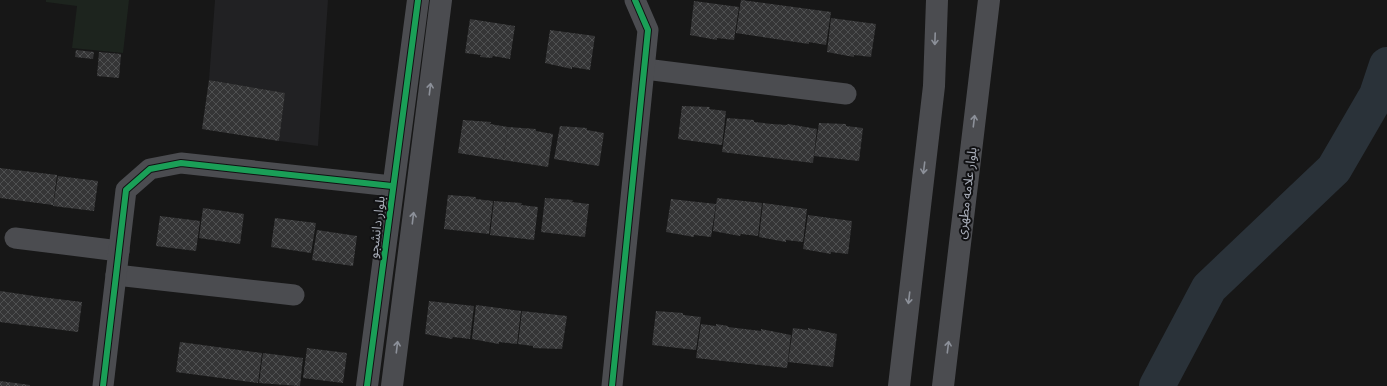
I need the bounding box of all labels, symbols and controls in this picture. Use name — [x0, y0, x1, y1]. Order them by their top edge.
one-way arrow — [932, 32, 939, 45]
one-way arrow — [426, 83, 433, 96]
one-way arrow — [970, 115, 978, 128]
street label: بلوار علامه مطهری — [953, 146, 981, 240]
one-way arrow — [921, 161, 928, 174]
street label: بلوار دانشجو — [365, 195, 388, 259]
one-way arrow — [410, 212, 417, 225]
one-way arrow — [906, 291, 913, 304]
one-way arrow — [393, 341, 401, 354]
one-way arrow — [944, 341, 952, 354]

